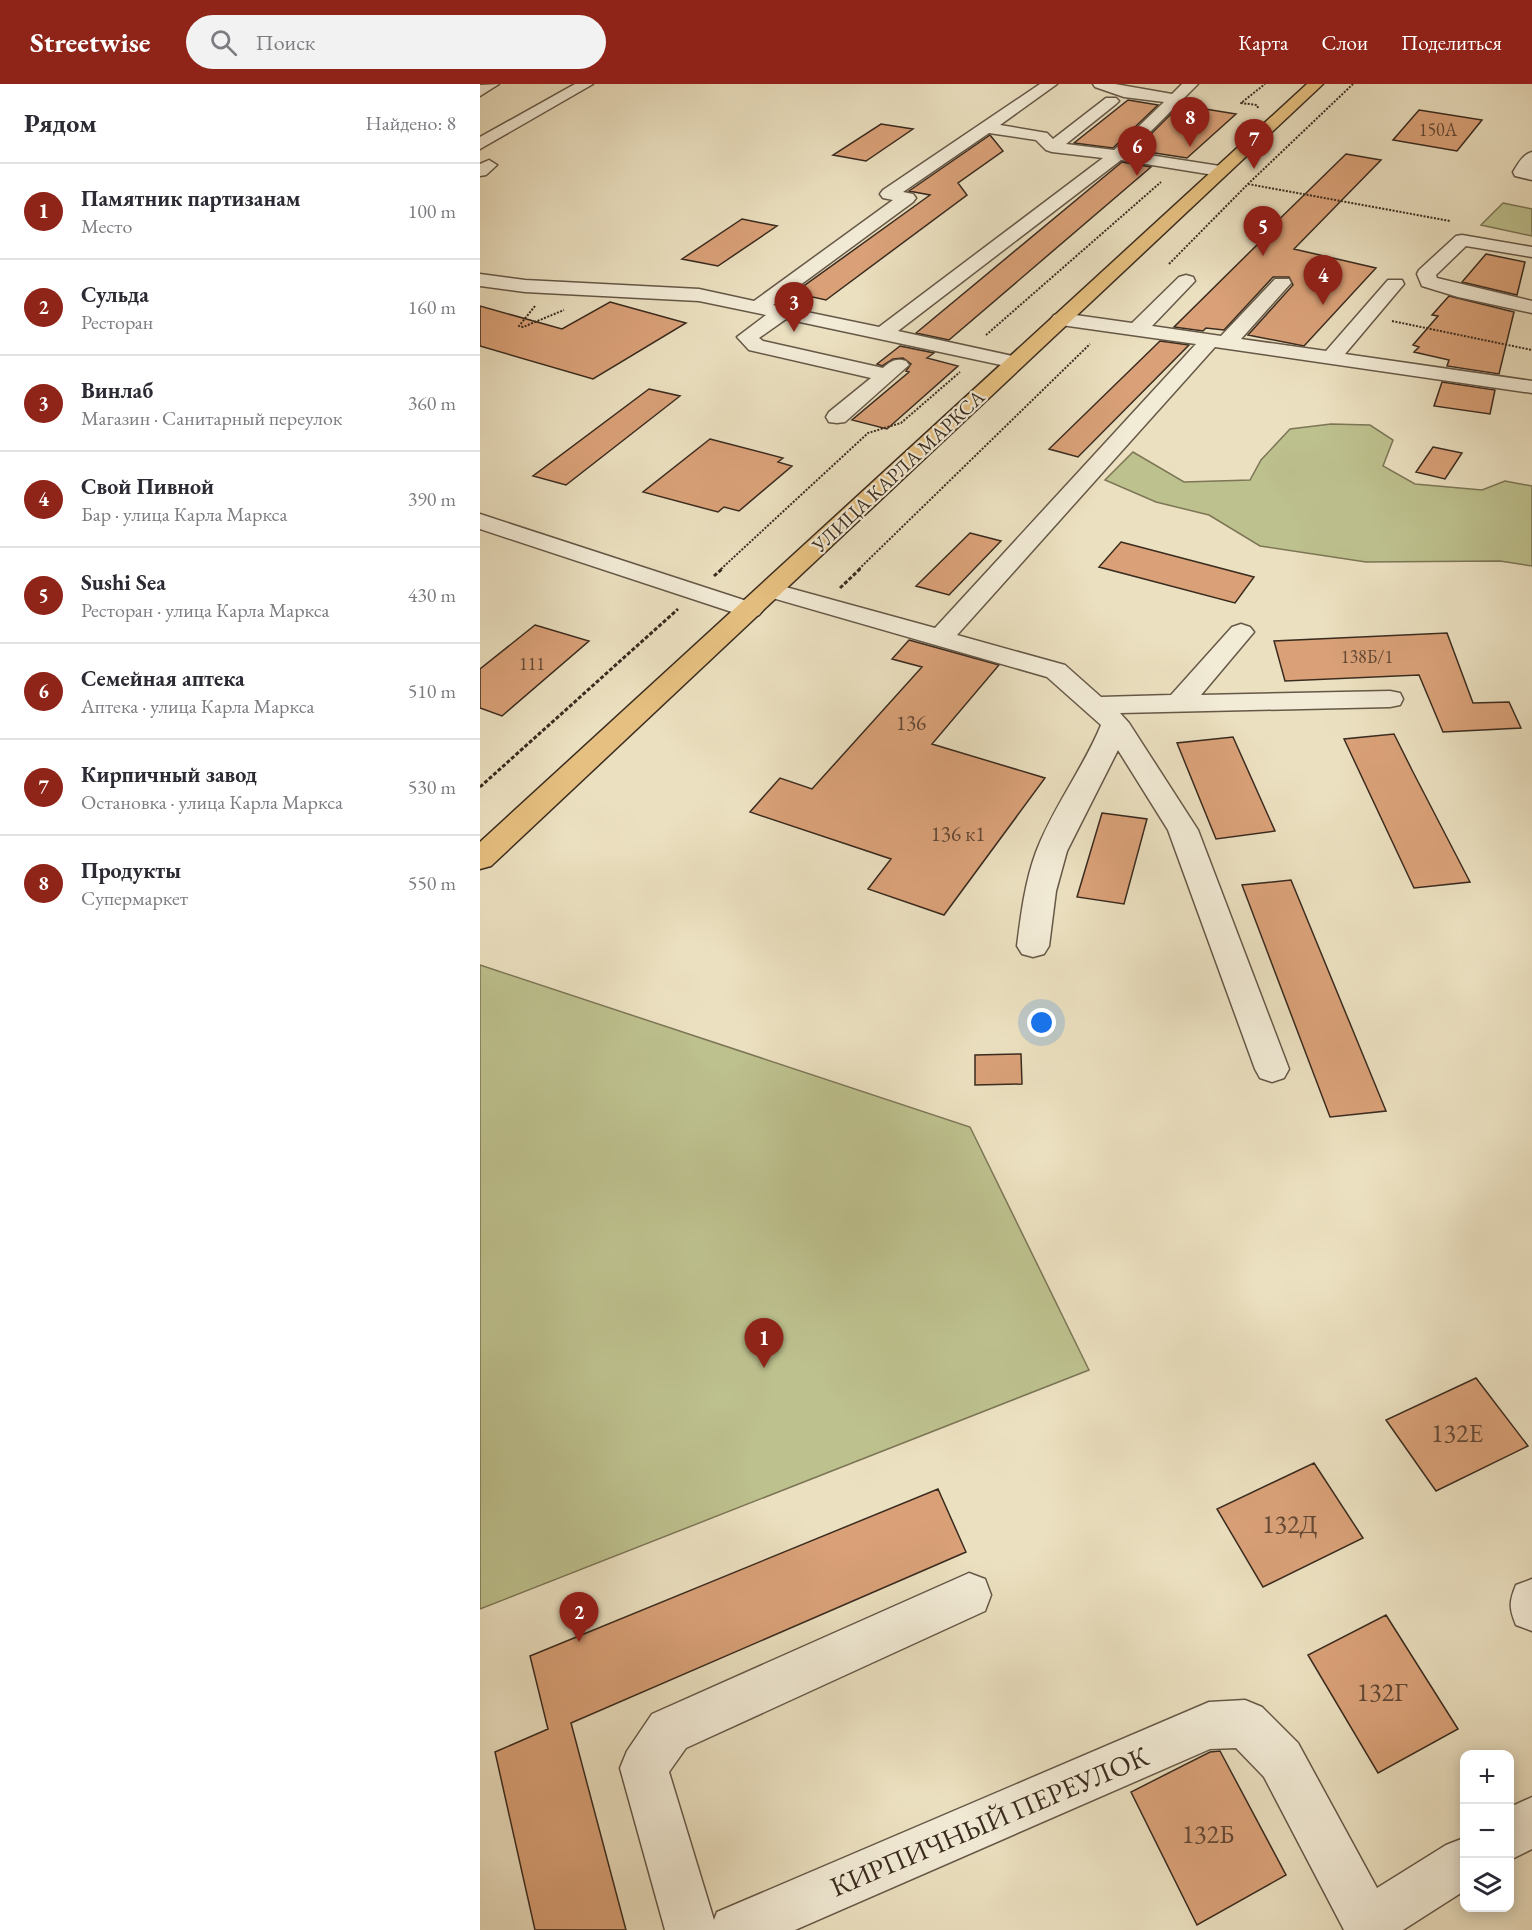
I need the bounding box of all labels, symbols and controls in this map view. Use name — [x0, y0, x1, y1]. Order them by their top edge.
search box — [186, 15, 606, 69]
text: Streetwise — [30, 24, 150, 60]
icon: search — [207, 26, 240, 59]
text: Поиск — [255, 28, 315, 57]
text: Карта — [1238, 29, 1288, 56]
text: Слои — [1321, 29, 1368, 56]
text: Поделиться — [1401, 29, 1502, 56]
pin: 8 — [1170, 98, 1210, 147]
text: Рядом — [24, 106, 97, 140]
text: Найдено: 8 — [365, 110, 456, 136]
house number: 150А — [1419, 118, 1458, 141]
pin: 7 — [1234, 120, 1274, 169]
pin: 6 — [1118, 126, 1156, 176]
text: Памятник партизанам — [81, 184, 301, 213]
text: 1 — [38, 198, 49, 224]
text: 100 m — [408, 198, 456, 224]
pin: 5 — [1244, 206, 1282, 256]
text: Место — [81, 213, 132, 239]
pin: 4 — [1304, 256, 1342, 305]
text: Сульда — [81, 280, 149, 309]
pin: 3 — [774, 282, 814, 332]
text: 2 — [38, 294, 49, 320]
text: 160 m — [408, 294, 456, 320]
text: Ресторан — [81, 309, 153, 335]
text: Винлаб — [81, 376, 153, 405]
street label: УЛИЦА КАРЛА МАРКСА — [805, 384, 990, 559]
text: 3 — [38, 390, 49, 416]
text: 360 m — [408, 390, 456, 416]
text: Магазин · Санитарный переулок — [81, 405, 342, 431]
text: Свой Пивной — [81, 472, 214, 501]
text: 4 — [38, 486, 49, 512]
text: 390 m — [408, 486, 456, 512]
text: Бар · улица Карла Маркса — [81, 501, 287, 527]
text: Sushi Sea — [81, 568, 166, 597]
text: 5 — [38, 582, 49, 608]
text: 430 m — [408, 582, 456, 608]
text: Ресторан · улица Карла Маркса — [81, 597, 330, 623]
house number: 138Б/1 — [1341, 645, 1393, 668]
house number: 111 — [519, 652, 545, 675]
text: Семейная аптека — [81, 664, 245, 693]
text: 6 — [38, 678, 49, 704]
text: 510 m — [408, 678, 456, 704]
text: Аптека · улица Карла Маркса — [81, 693, 314, 719]
house number: 136 — [896, 709, 926, 736]
text: Кирпичный завод — [81, 760, 257, 789]
text: 7 — [38, 774, 49, 800]
text: 530 m — [408, 774, 456, 800]
text: Остановка · улица Карла Маркса — [81, 789, 343, 815]
house number: 136 к1 — [931, 820, 985, 847]
text: Продукты — [81, 856, 181, 885]
text: 8 — [38, 870, 49, 896]
text: 550 m — [408, 870, 456, 896]
text: Супермаркет — [81, 885, 188, 911]
your location — [1027, 1008, 1056, 1037]
pin: 1 — [744, 1318, 784, 1368]
house number: 132Е — [1431, 1416, 1483, 1450]
house number: 132Д — [1262, 1507, 1318, 1541]
pin: 2 — [560, 1592, 598, 1642]
house number: 132Г — [1357, 1675, 1408, 1709]
street label: КИРПИЧНЫЙ ПЕРЕУЛОК — [824, 1737, 1154, 1904]
map controls — [1460, 1750, 1514, 1912]
button: + — [1460, 1750, 1514, 1804]
button: − — [1460, 1804, 1514, 1858]
house number: 132Б — [1182, 1817, 1234, 1851]
button: layers — [1460, 1858, 1514, 1912]

